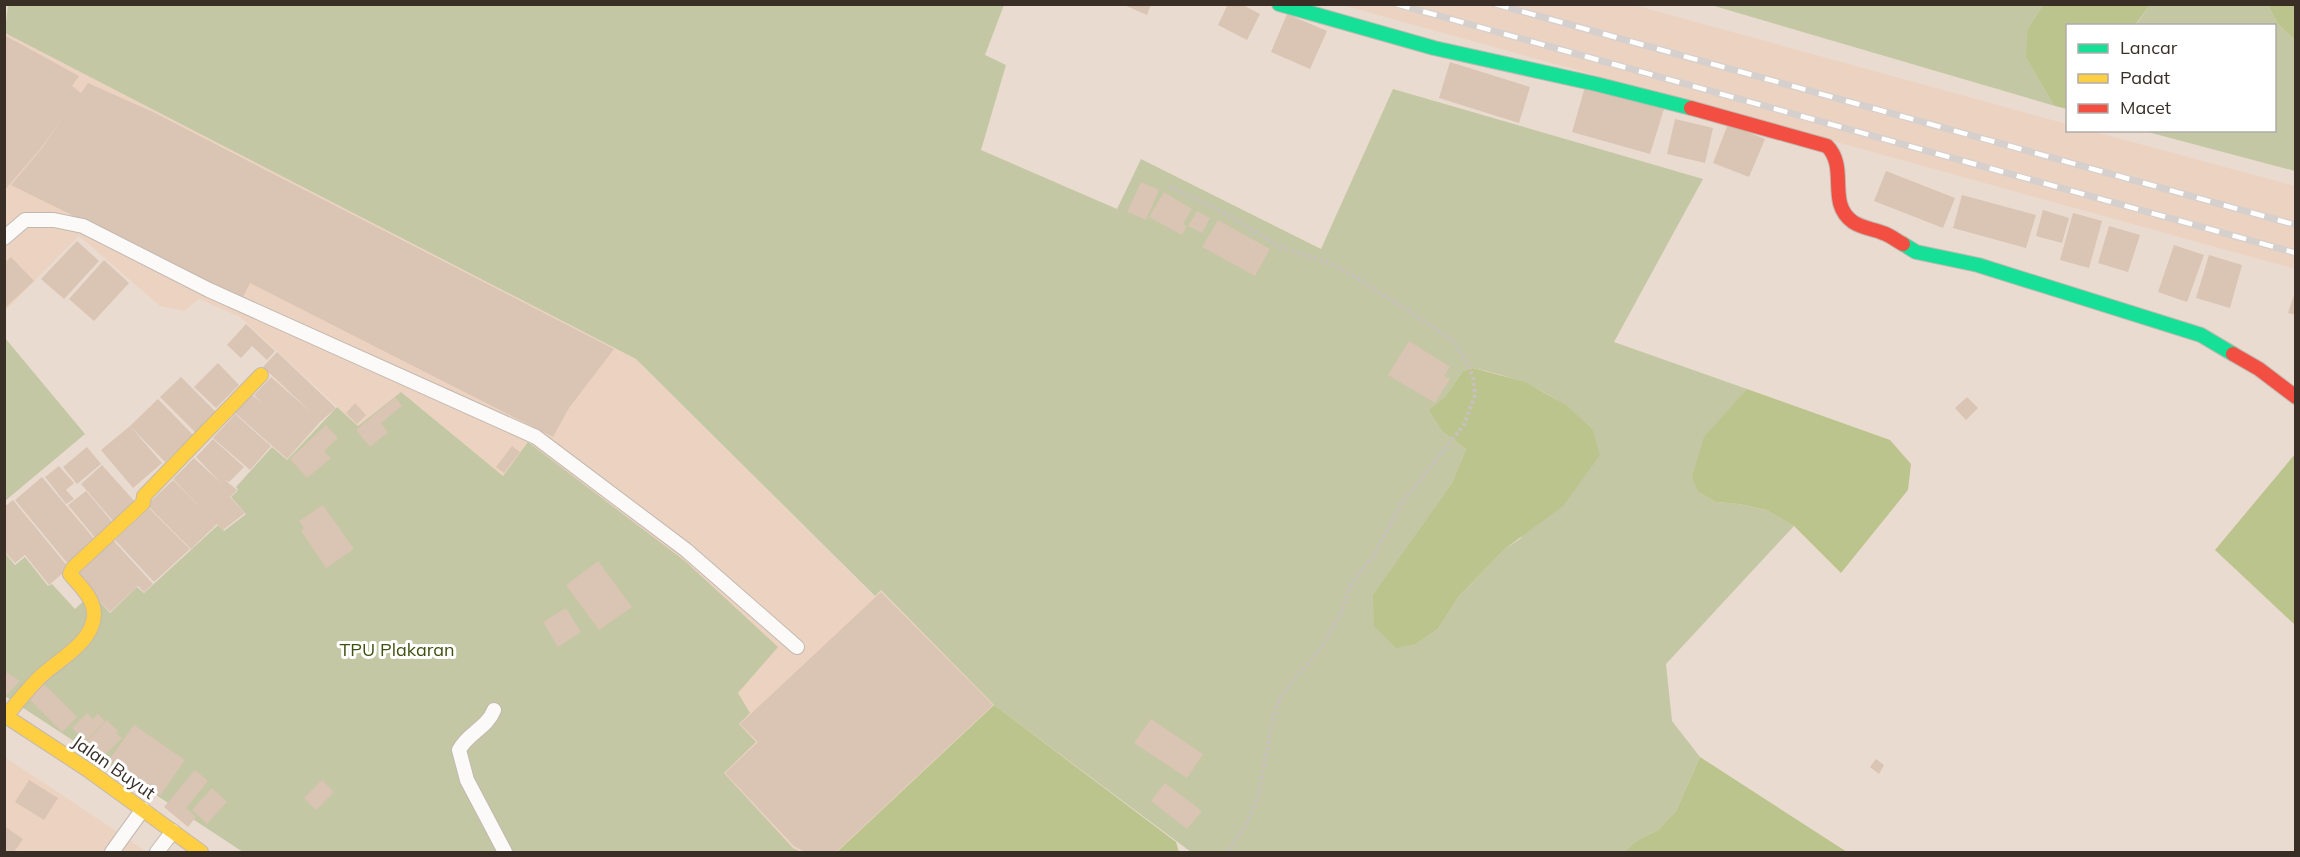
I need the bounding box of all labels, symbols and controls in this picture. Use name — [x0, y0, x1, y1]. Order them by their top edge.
legend — [2066, 24, 2276, 132]
text: Lancar — [2120, 36, 2178, 59]
text: Padat — [2120, 66, 2170, 89]
text: Macet — [2120, 96, 2171, 119]
park label: TPU Plakaran — [339, 638, 455, 661]
street label: Jalan Buyut — [68, 730, 160, 804]

